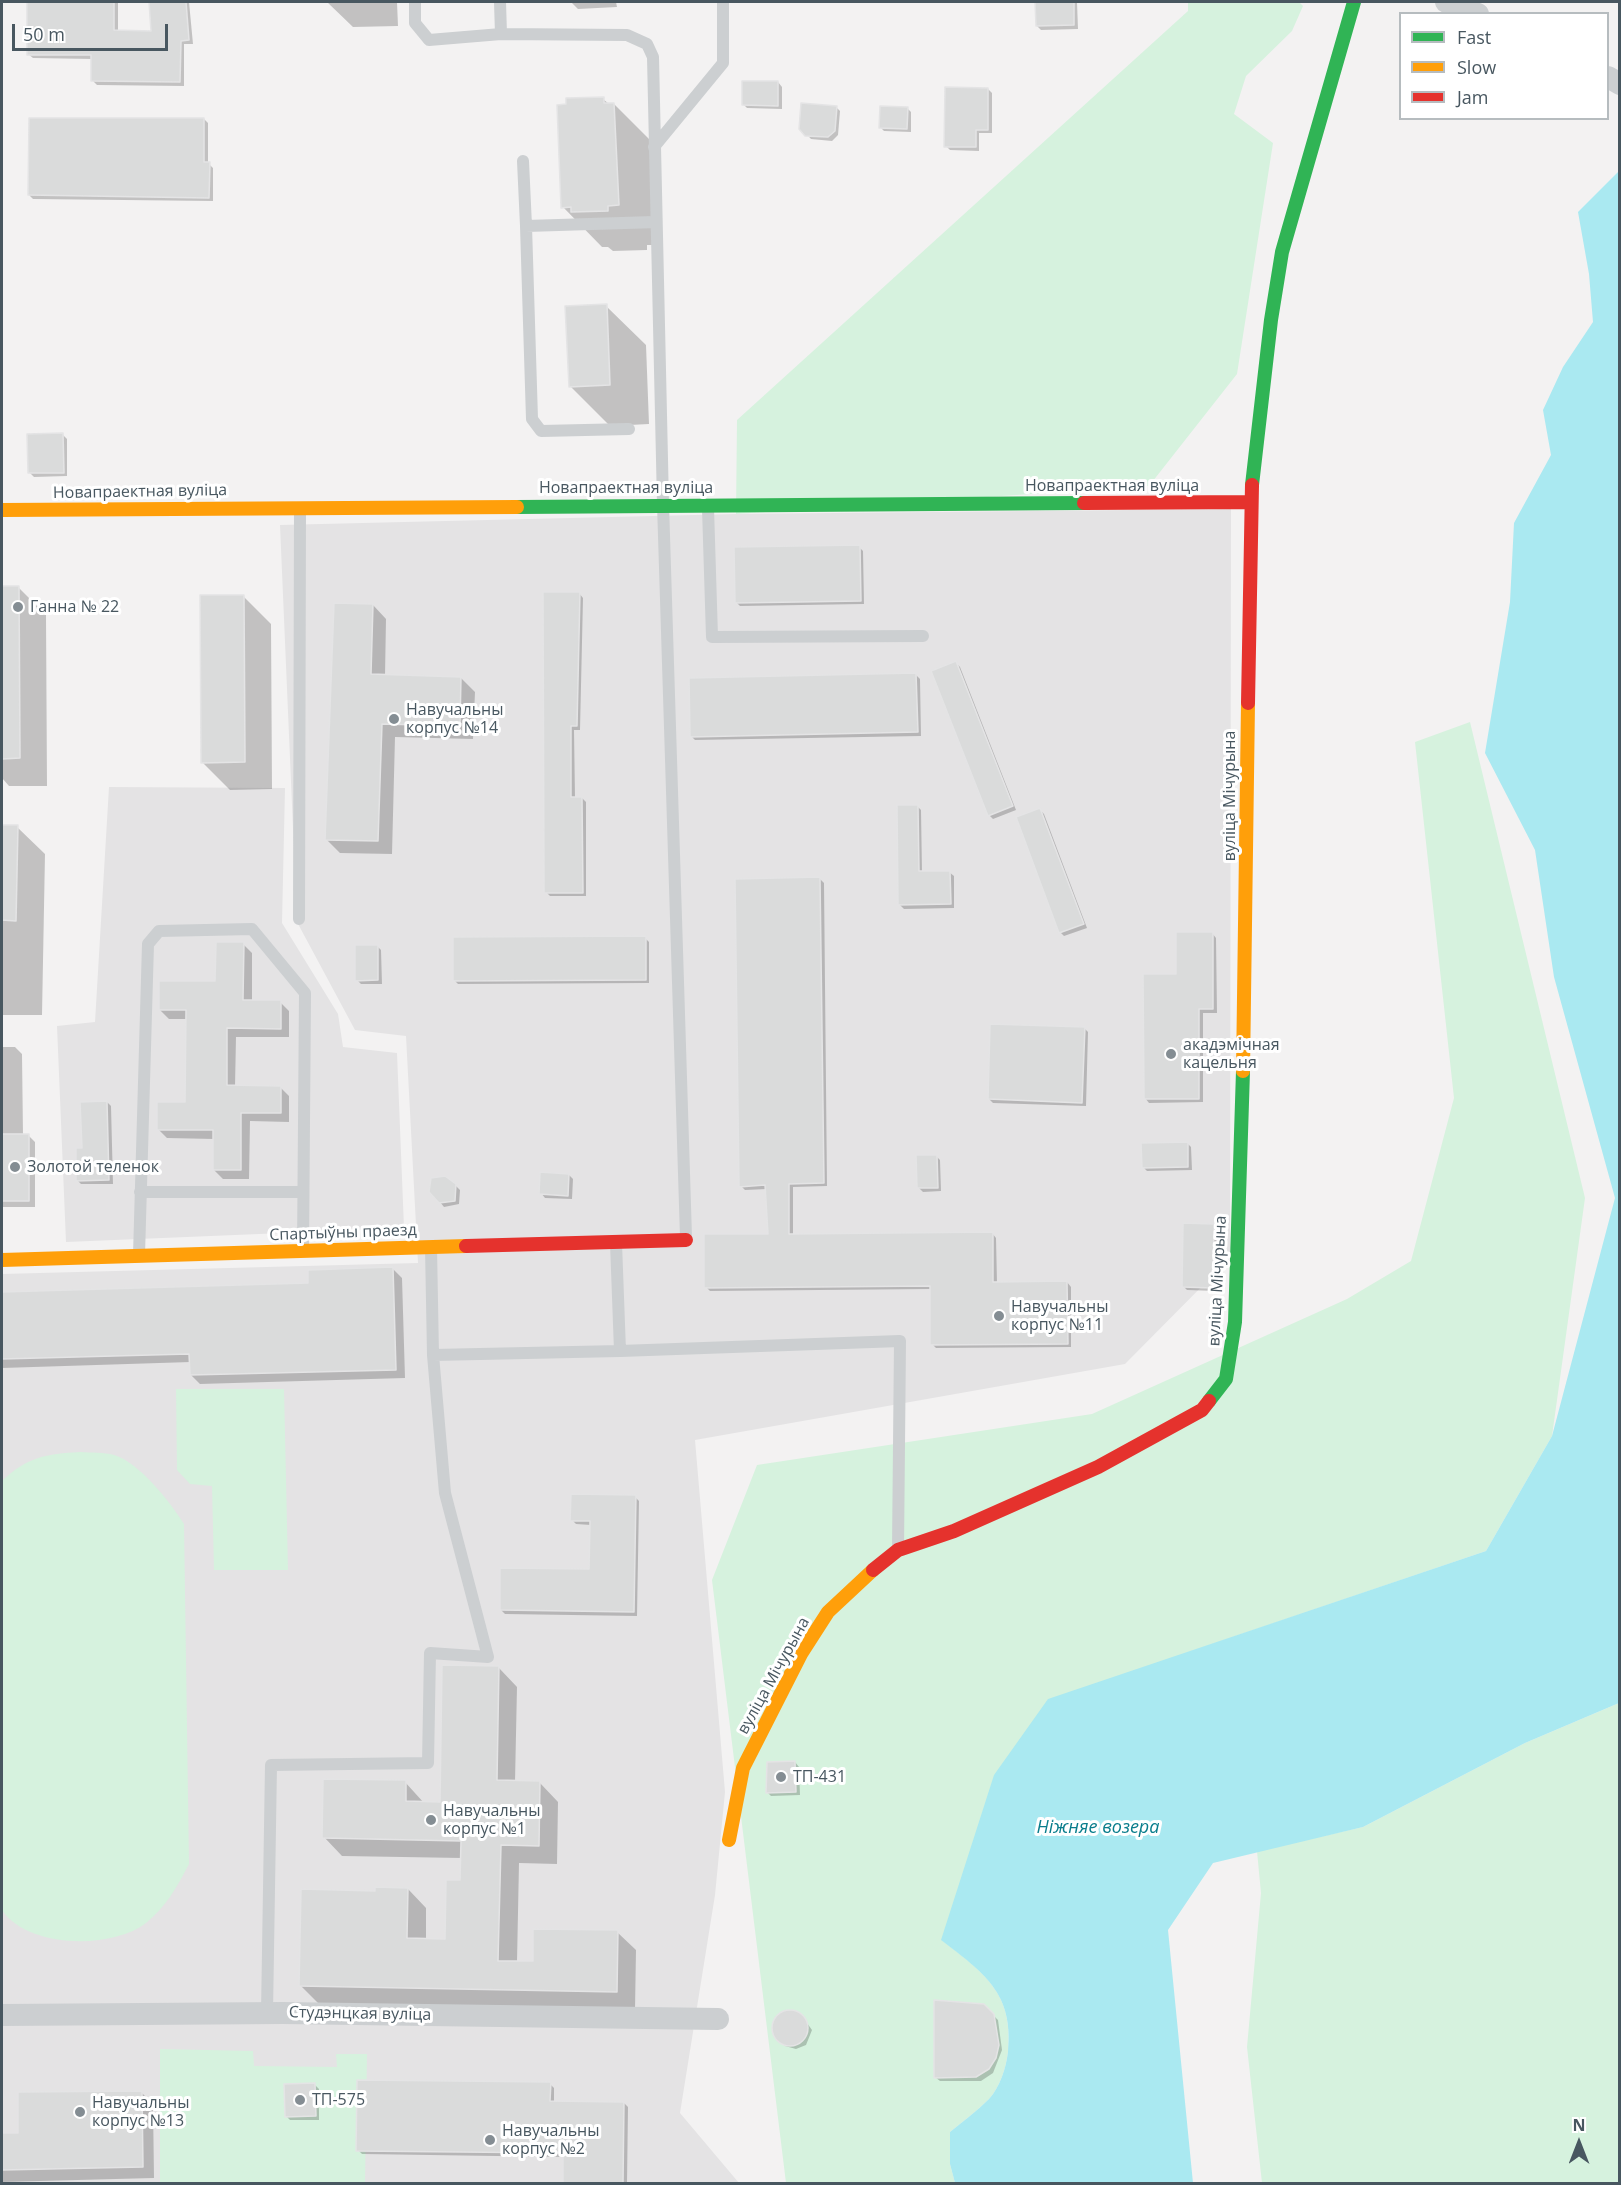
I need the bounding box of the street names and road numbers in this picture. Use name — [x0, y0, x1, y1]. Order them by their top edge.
street label: Новапраектная вуліца — [1025, 476, 1199, 496]
street label: Новапраектная вуліца — [539, 478, 713, 498]
street label: Новапраектная вуліца — [53, 481, 227, 503]
street label: вуліца Мічурына — [1220, 731, 1240, 861]
street label: вуліца Мічурына — [1205, 1215, 1231, 1347]
street label: Спартыўны праезд — [269, 1221, 417, 1245]
street label: вуліца Мічурына — [734, 1614, 814, 1738]
street label: Студэнцкая вуліца — [289, 2003, 431, 2025]

